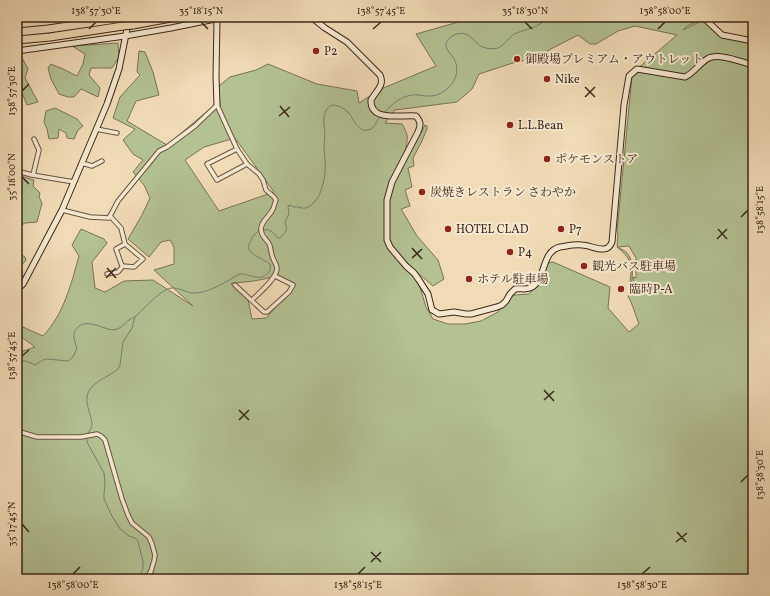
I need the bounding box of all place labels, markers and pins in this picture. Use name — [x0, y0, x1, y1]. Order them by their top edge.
place label: P2 — [324, 44, 337, 60]
marker: P2 — [311, 46, 321, 56]
place label: 御殿場プレミアム・アウトレット — [525, 52, 704, 68]
marker: 御殿場プレミアム・アウトレット — [512, 54, 522, 64]
place label: Nike — [555, 72, 580, 88]
marker: Nike — [542, 74, 552, 84]
place label: L.L.Bean — [518, 118, 563, 134]
marker: L.L.Bean — [505, 120, 515, 130]
place label: ポケモンストア — [555, 152, 638, 168]
marker: ポケモンストア — [542, 154, 552, 164]
place label: 炭焼きレストラン さわやか — [430, 185, 576, 201]
marker: 炭焼きレストラン さわやか — [417, 187, 427, 197]
place label: HOTEL CLAD — [456, 222, 529, 238]
place label: P7 — [569, 222, 582, 238]
marker: HOTEL CLAD — [443, 224, 453, 234]
marker: P7 — [556, 224, 566, 234]
place label: P4 — [518, 245, 532, 261]
marker: P4 — [505, 247, 515, 257]
place label: 観光バス駐車場 — [592, 259, 676, 275]
marker: 観光バス駐車場 — [579, 261, 589, 271]
place label: ホテル駐車場 — [477, 272, 548, 288]
marker: ホテル駐車場 — [464, 274, 474, 284]
place label: 臨時P-A — [629, 282, 673, 298]
marker: 臨時P-A — [616, 284, 626, 294]

